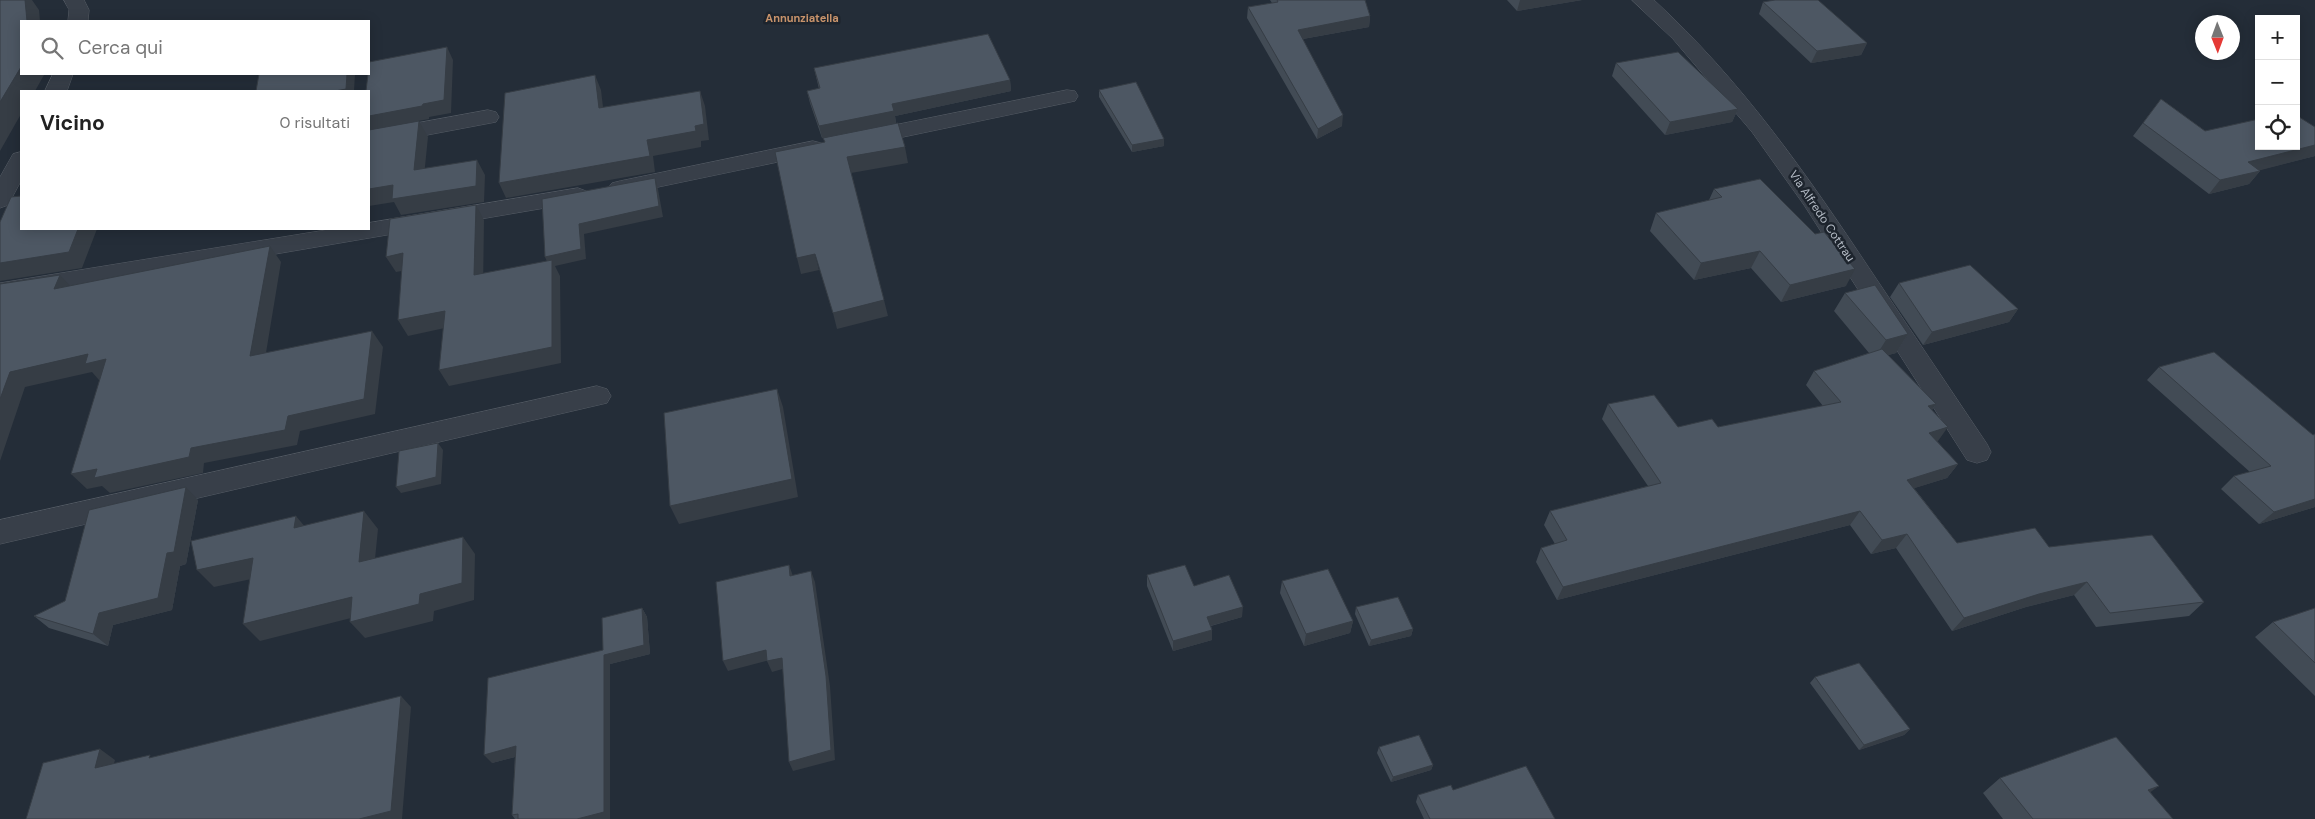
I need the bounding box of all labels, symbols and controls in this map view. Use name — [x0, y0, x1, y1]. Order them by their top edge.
district label: Annunziatella — [765, 11, 839, 25]
north arrow — [2195, 15, 2240, 60]
map controls — [2255, 15, 2300, 150]
button: + — [2255, 15, 2300, 60]
search box — [20, 20, 370, 75]
icon: search — [38, 34, 66, 62]
text: Cerca qui — [78, 35, 163, 60]
button: − — [2255, 60, 2300, 105]
button: locate — [2255, 105, 2300, 150]
text: Vicino — [40, 109, 105, 137]
text: 0 risultati — [279, 112, 350, 133]
street label: Via Alfredo Cottrau — [1785, 167, 1859, 265]

